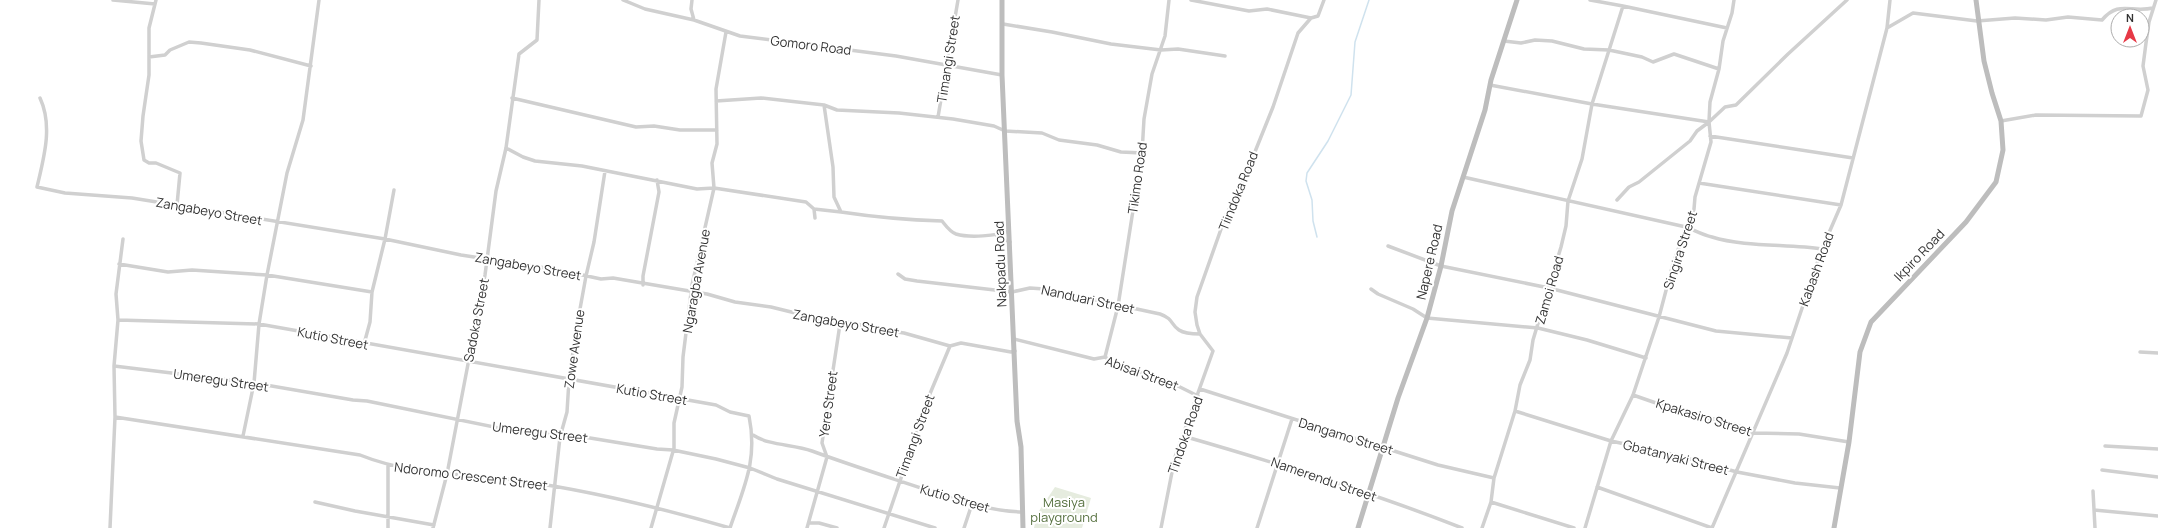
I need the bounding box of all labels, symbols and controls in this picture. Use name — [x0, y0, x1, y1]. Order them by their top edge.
north arrow — [2110, 8, 2150, 48]
text: N — [2126, 10, 2134, 25]
street label: Timangi Street — [932, 14, 964, 104]
street label: Gomoro Road — [770, 31, 852, 59]
street label: Tikimo Road — [1123, 141, 1151, 215]
street label: Tiindoka Road — [1214, 149, 1262, 233]
street label: Zangabeyo Street — [154, 193, 264, 229]
street label: Singira Street — [1659, 208, 1701, 292]
street label: Nakpadu Road — [989, 221, 1011, 307]
street label: Napere Road — [1412, 222, 1446, 302]
street label: Ikpiro Road — [1890, 225, 1948, 285]
street label: Ngaragba Avenue — [678, 227, 714, 334]
street label: Kabash Road — [1794, 229, 1838, 309]
street label: Zangabeyo Street — [473, 248, 583, 284]
street label: Zamoi Road — [1531, 254, 1567, 326]
street label: Sadoka Street — [459, 277, 493, 363]
street label: Nanduari Street — [1040, 280, 1136, 318]
street label: Zangabeyo Street — [791, 305, 901, 341]
street label: Zowe Avenue — [560, 308, 589, 390]
street label: Kutio Street — [296, 322, 370, 354]
street label: Abisai Street — [1103, 351, 1181, 395]
street label: Umeregu Street — [172, 364, 270, 396]
street label: Yere Street — [814, 370, 842, 438]
street label: Kutio Street — [615, 379, 689, 409]
street label: Timangi Street — [891, 391, 939, 481]
street label: Tindoka Road — [1163, 394, 1207, 476]
street label: Kpakasiro Street — [1654, 394, 1754, 440]
street label: Dangamo Street — [1296, 413, 1396, 459]
street label: Umeregu Street — [491, 417, 589, 447]
street label: Gbatanyaki Street — [1621, 435, 1731, 479]
street label: Namerendu Street — [1269, 452, 1379, 506]
street label: Ndoromo Crescent Street — [393, 458, 549, 494]
street label: Kutio Street — [918, 479, 992, 517]
park label: Masiya playground — [1030, 493, 1098, 526]

